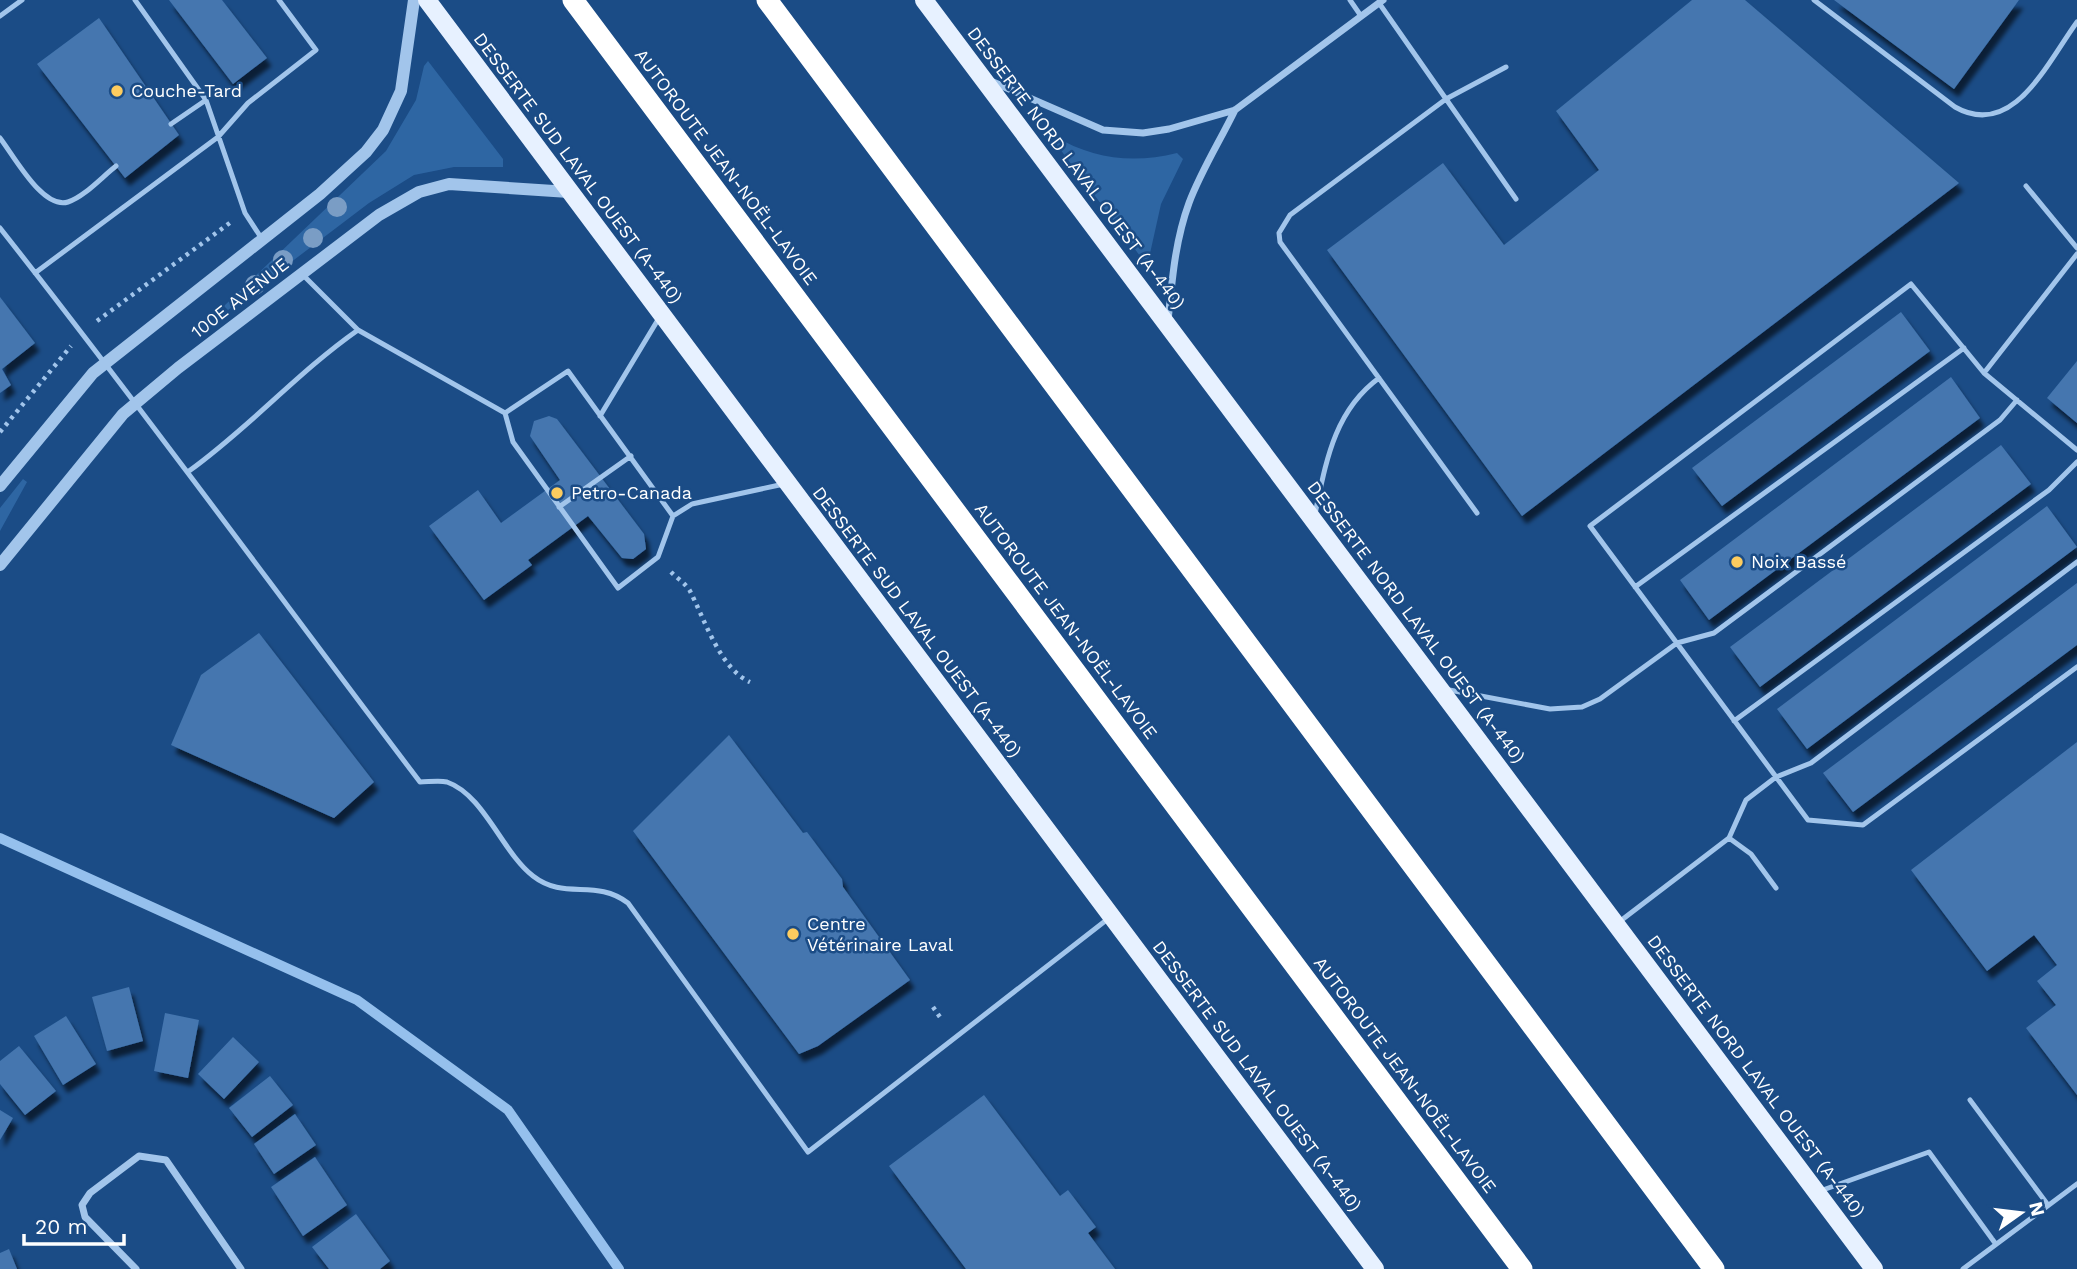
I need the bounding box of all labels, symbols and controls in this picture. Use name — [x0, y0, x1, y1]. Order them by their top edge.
street label: DESSERTE NORD LAVAL OUEST (A-440) — [963, 22, 1190, 313]
street label: DESSERTE SUD LAVAL OUEST (A-440) — [470, 28, 687, 307]
street label: AUTOROUTE JEAN-NOËL-LAVOIE — [631, 45, 822, 289]
place label: Couche-Tard — [131, 80, 242, 101]
marker: Couche-Tard — [109, 83, 125, 99]
street label: 100E AVENUE — [187, 253, 293, 342]
street label: DESSERTE NORD LAVAL OUEST (A-440) — [1303, 476, 1530, 767]
place label: Petro-Canada — [571, 482, 692, 503]
street label: DESSERTE SUD LAVAL OUEST (A-440) — [809, 482, 1026, 761]
marker: Petro-Canada — [549, 485, 565, 501]
street label: AUTOROUTE JEAN-NOËL-LAVOIE — [971, 499, 1162, 743]
place label: Noix Bassé — [1751, 551, 1846, 572]
marker: Noix Bassé — [1729, 554, 1745, 570]
place label: Centre Vétérinaire Laval — [807, 913, 954, 955]
marker: Centre Vétérinaire Laval — [785, 926, 801, 942]
street label: DESSERTE NORD LAVAL OUEST (A-440) — [1643, 930, 1870, 1221]
street label: DESSERTE SUD LAVAL OUEST (A-440) — [1149, 936, 1366, 1215]
street label: AUTOROUTE JEAN-NOËL-LAVOIE — [1310, 953, 1501, 1197]
north arrow — [1986, 1178, 2056, 1248]
text: N — [2024, 1199, 2050, 1219]
scale bar — [24, 1202, 124, 1246]
text: 20 m — [35, 1214, 87, 1239]

